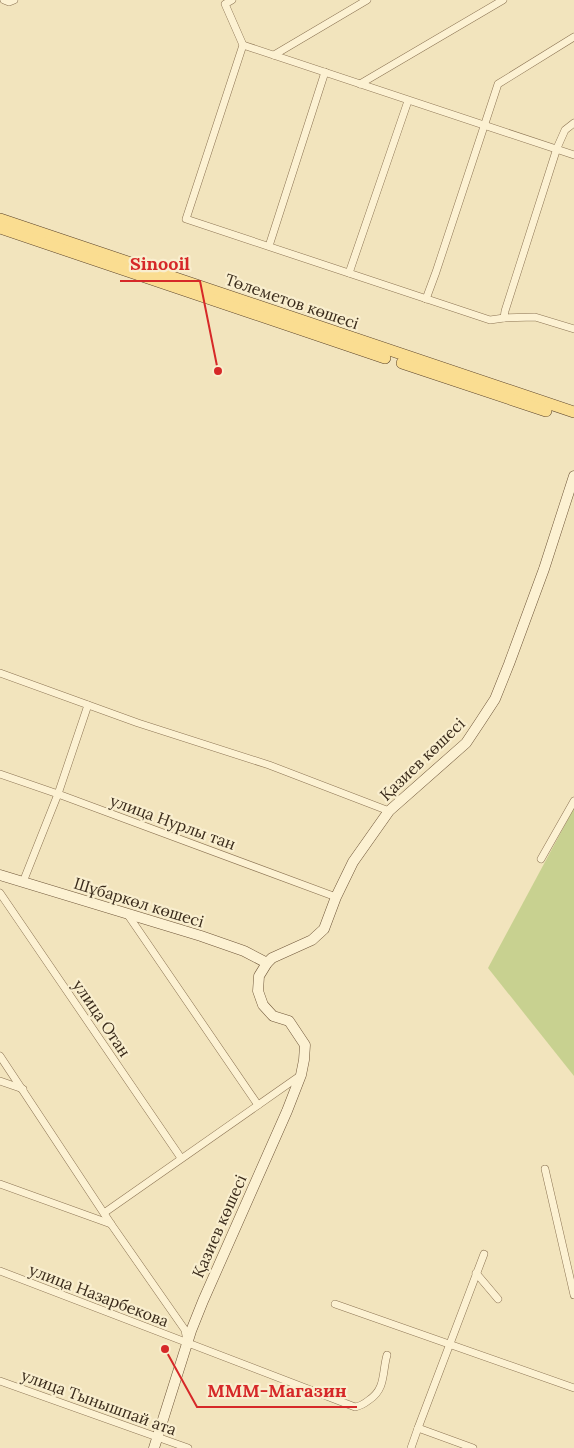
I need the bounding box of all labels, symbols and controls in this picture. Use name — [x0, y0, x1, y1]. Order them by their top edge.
callout: Sinooil — [120, 248, 200, 281]
text: Sinooil — [130, 252, 190, 275]
street label: Төлеметов көшесі — [223, 269, 361, 333]
street label: Қазиев көшесі — [375, 713, 469, 805]
street label: улица Нурлы тан — [108, 790, 239, 854]
street label: Шұбаркөл көшесі — [72, 873, 206, 931]
street label: улица Отан — [69, 975, 135, 1061]
street label: Қазиев көшесі — [187, 1171, 251, 1281]
street label: улица Назарбекова — [26, 1259, 172, 1331]
street label: улица Тынышпай ата — [19, 1365, 179, 1439]
callout: МММ-Магазин — [197, 1374, 357, 1407]
text: МММ-Магазин — [207, 1379, 347, 1402]

